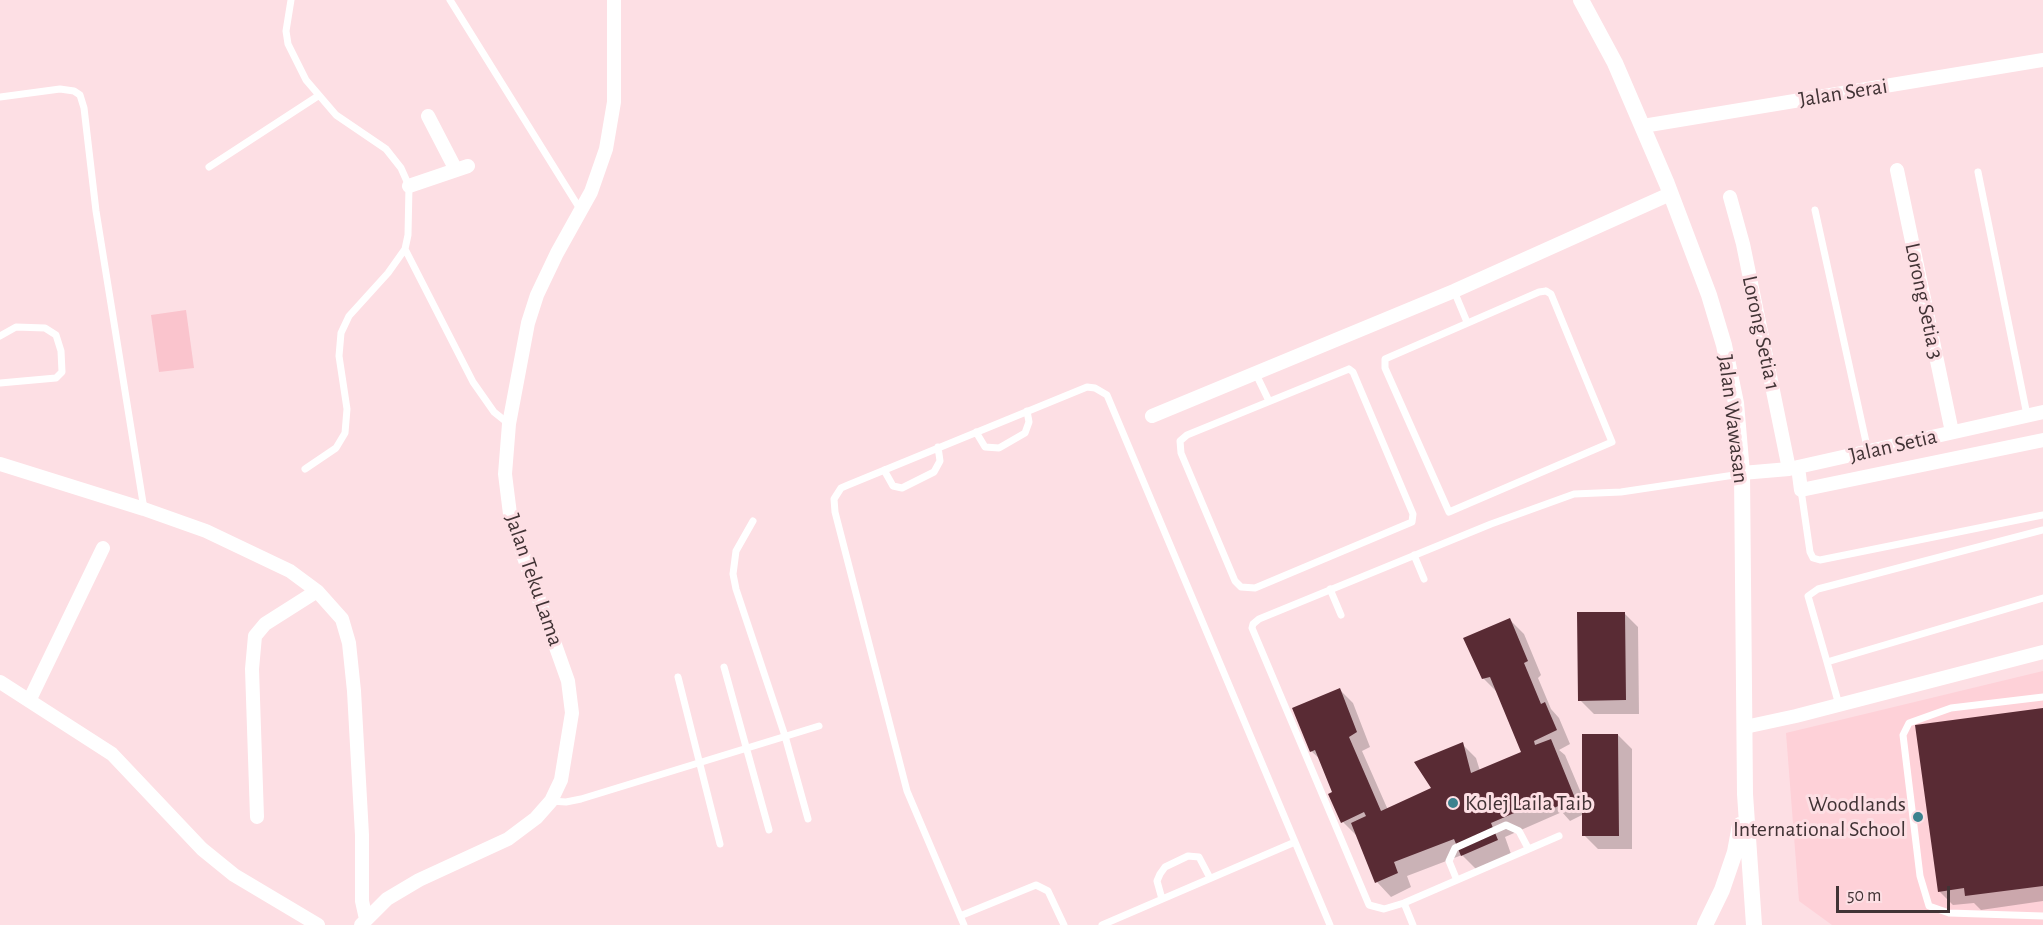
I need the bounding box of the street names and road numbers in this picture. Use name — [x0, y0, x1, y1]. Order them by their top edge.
street label: Jalan Serai — [1797, 73, 1889, 113]
street label: Lorong Setia 3 — [1899, 241, 1949, 361]
street label: Lorong Setia 1 — [1736, 273, 1786, 393]
street label: Jalan Wawasan — [1712, 353, 1754, 485]
street label: Jalan Setia — [1846, 423, 1940, 469]
street label: Jalan Teku Lama — [499, 510, 569, 650]

